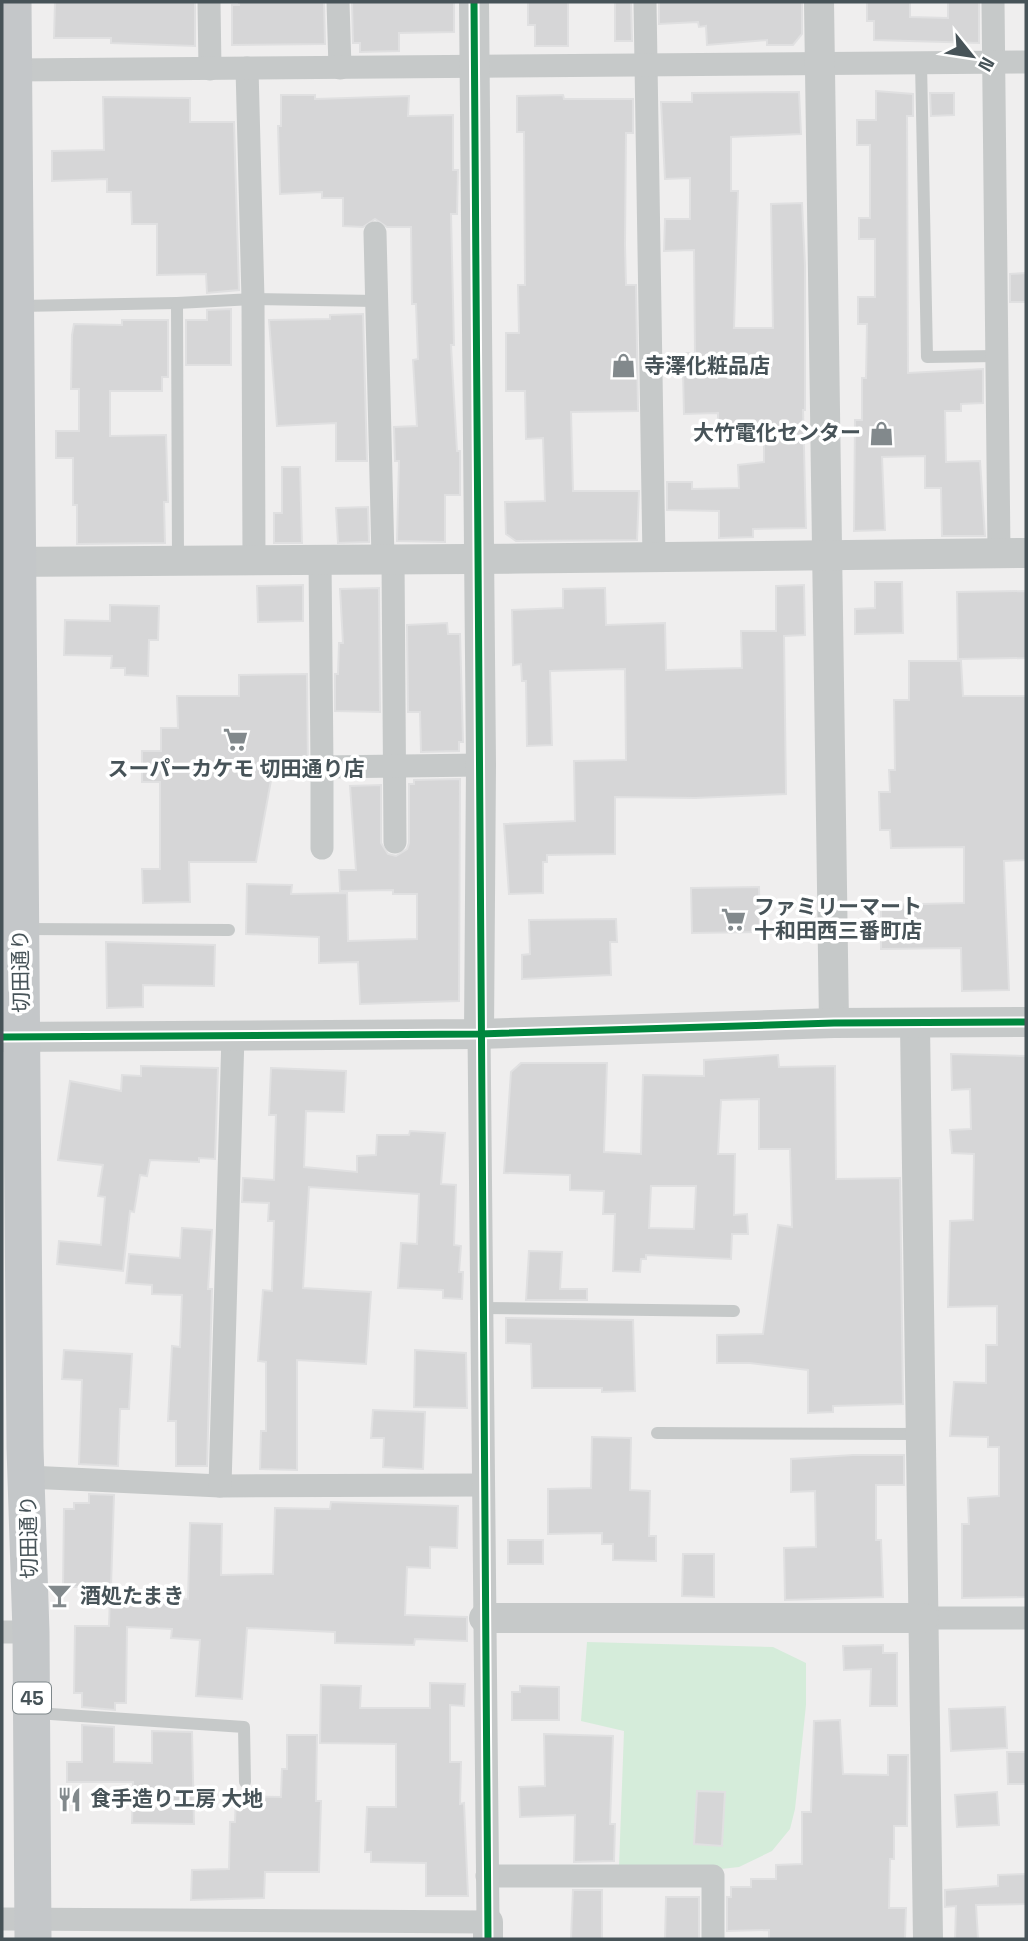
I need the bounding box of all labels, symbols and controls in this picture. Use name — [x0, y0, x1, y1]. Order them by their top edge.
north arrow — [937, 21, 1007, 91]
text: N — [972, 52, 1000, 76]
shop icon: 寺澤化粧品店 — [610, 352, 638, 380]
place label: 寺澤化粧品店 — [644, 352, 770, 379]
place label: 大竹電化センター — [693, 419, 861, 446]
shop icon: 大竹電化センター — [867, 419, 895, 447]
supermarket icon: スーパーカケモ 切田通り店 — [222, 726, 250, 754]
place label: スーパーカケモ 切田通り店 — [107, 755, 365, 782]
place label: ファミリーマート 十和田西三番町店 — [754, 893, 922, 944]
supermarket icon: ファミリーマート 十和田西三番町店 — [720, 905, 748, 933]
street label: 切田通り — [6, 929, 35, 1013]
street label: 切田通り — [14, 1495, 43, 1579]
bar icon: 酒処たまき — [46, 1582, 74, 1610]
place label: 酒処たまき — [80, 1582, 184, 1609]
road number: 45 — [13, 1682, 51, 1714]
restaurant icon: 食手造り工房 大地 — [56, 1785, 84, 1813]
place label: 食手造り工房 大地 — [90, 1785, 263, 1812]

